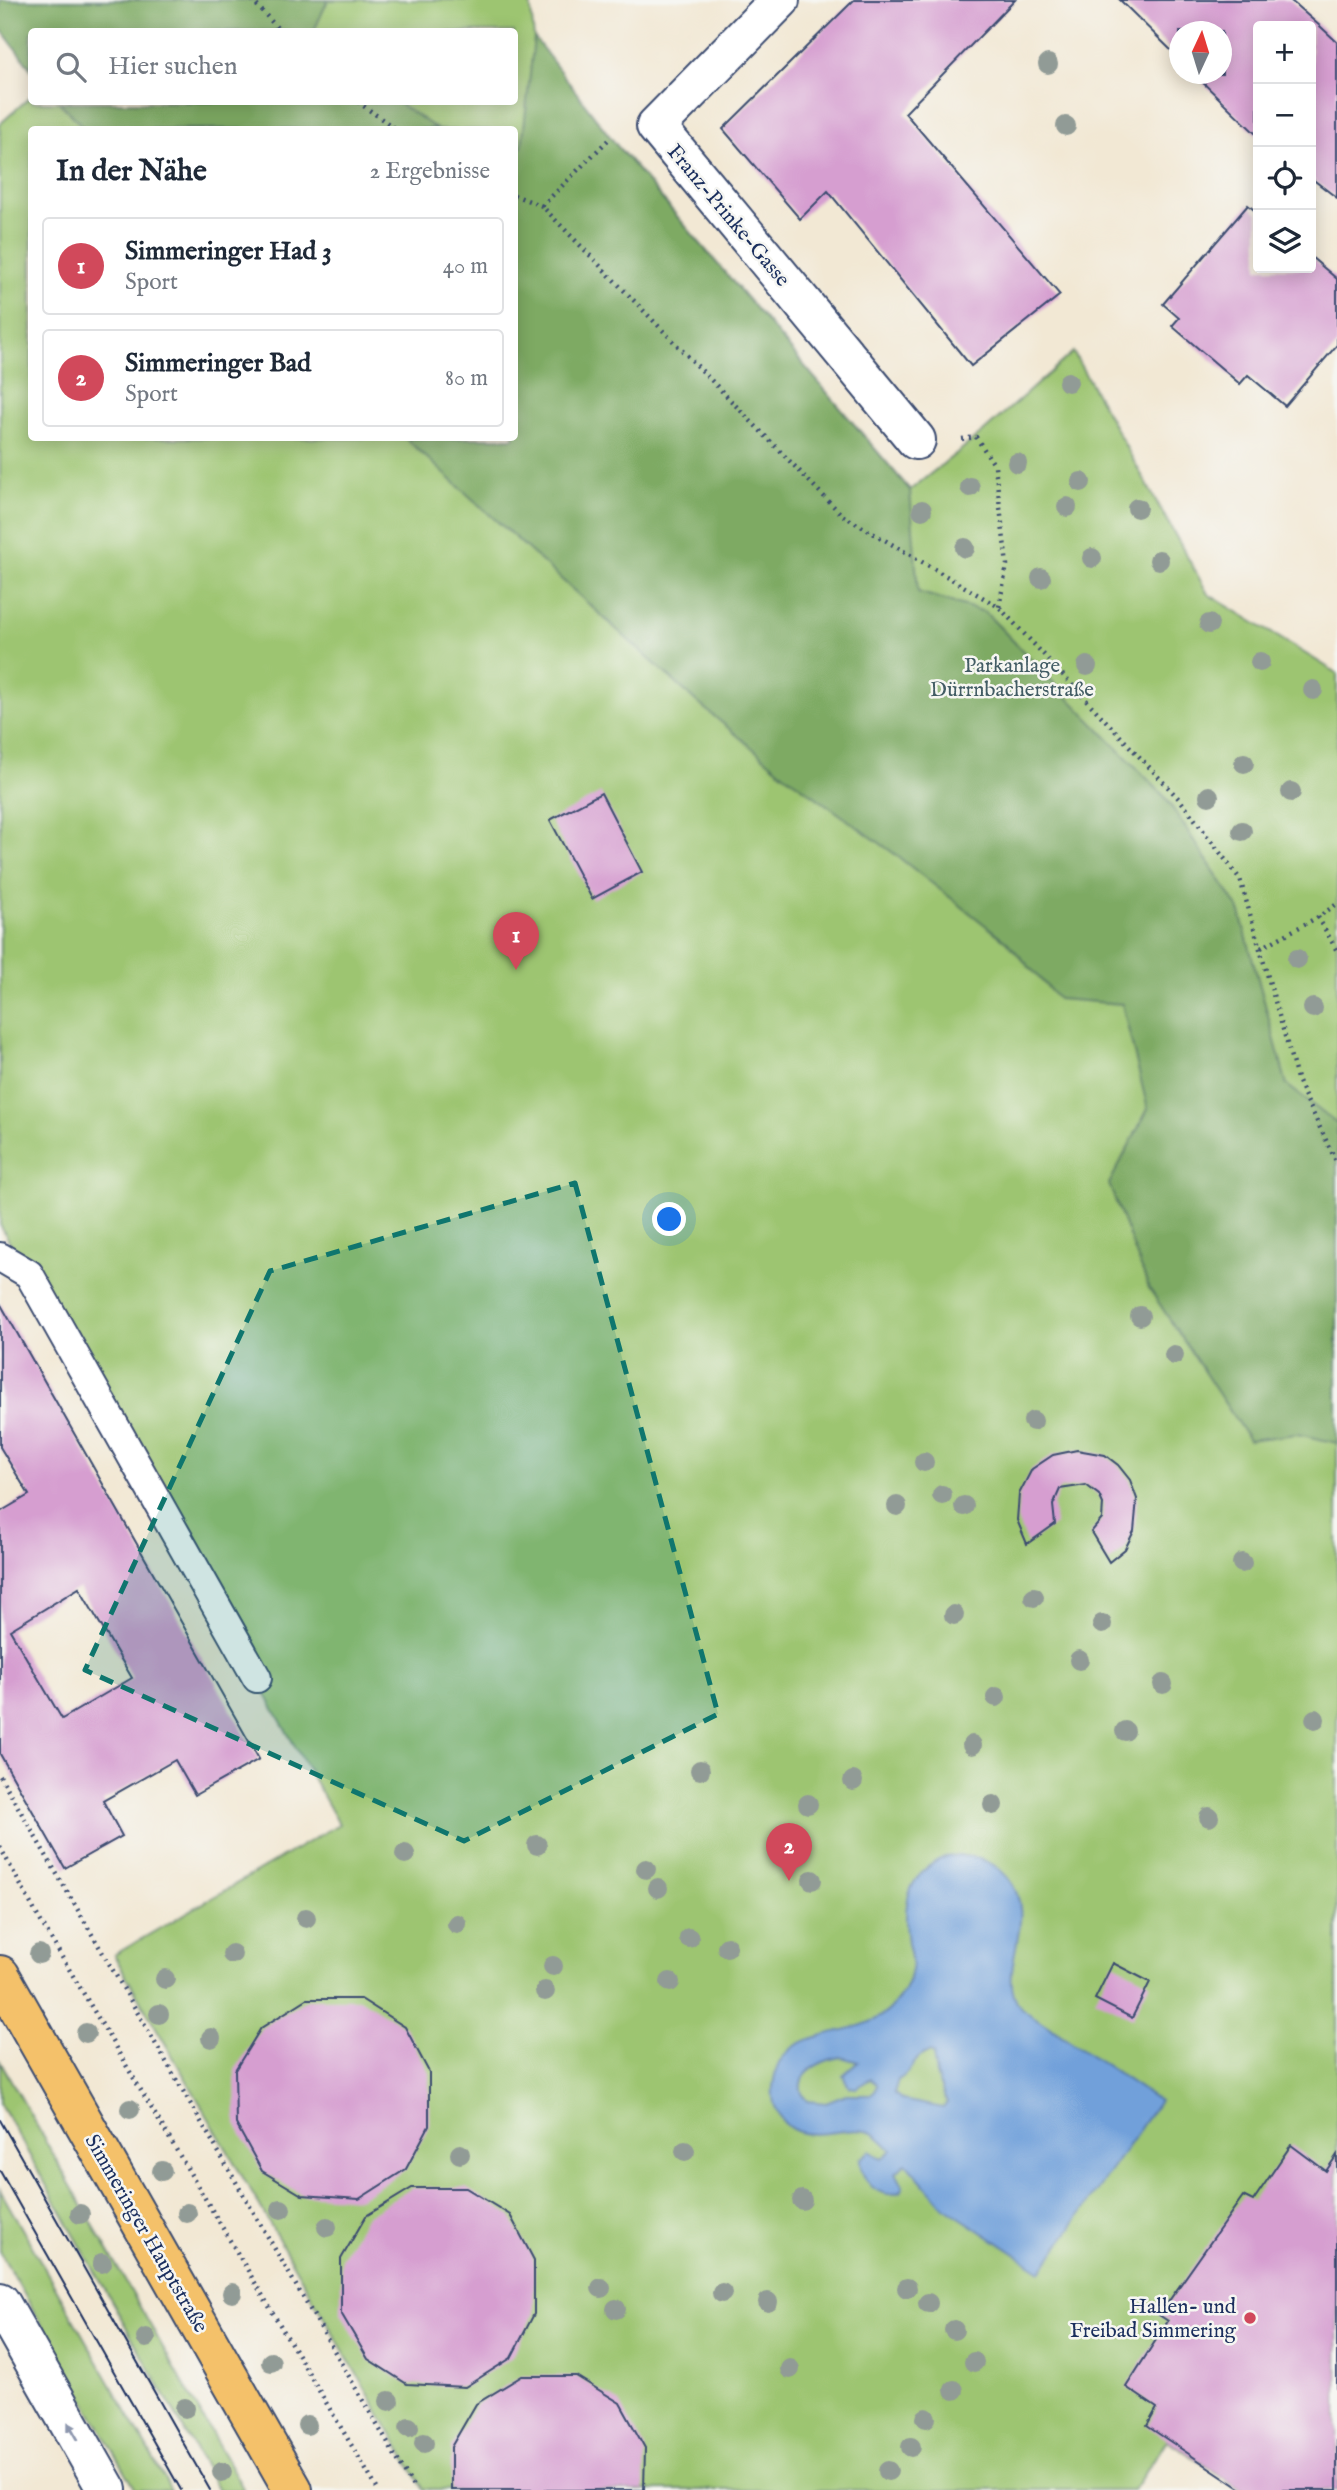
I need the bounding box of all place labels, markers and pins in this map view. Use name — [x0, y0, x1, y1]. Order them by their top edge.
pin: 1 — [493, 912, 539, 970]
pin: 2 — [766, 1823, 812, 1881]
place label: Hallen- und Freibad Simmering — [1070, 2294, 1237, 2345]
marker: Hallen- und Freibad Simmering — [1242, 2310, 1258, 2326]

